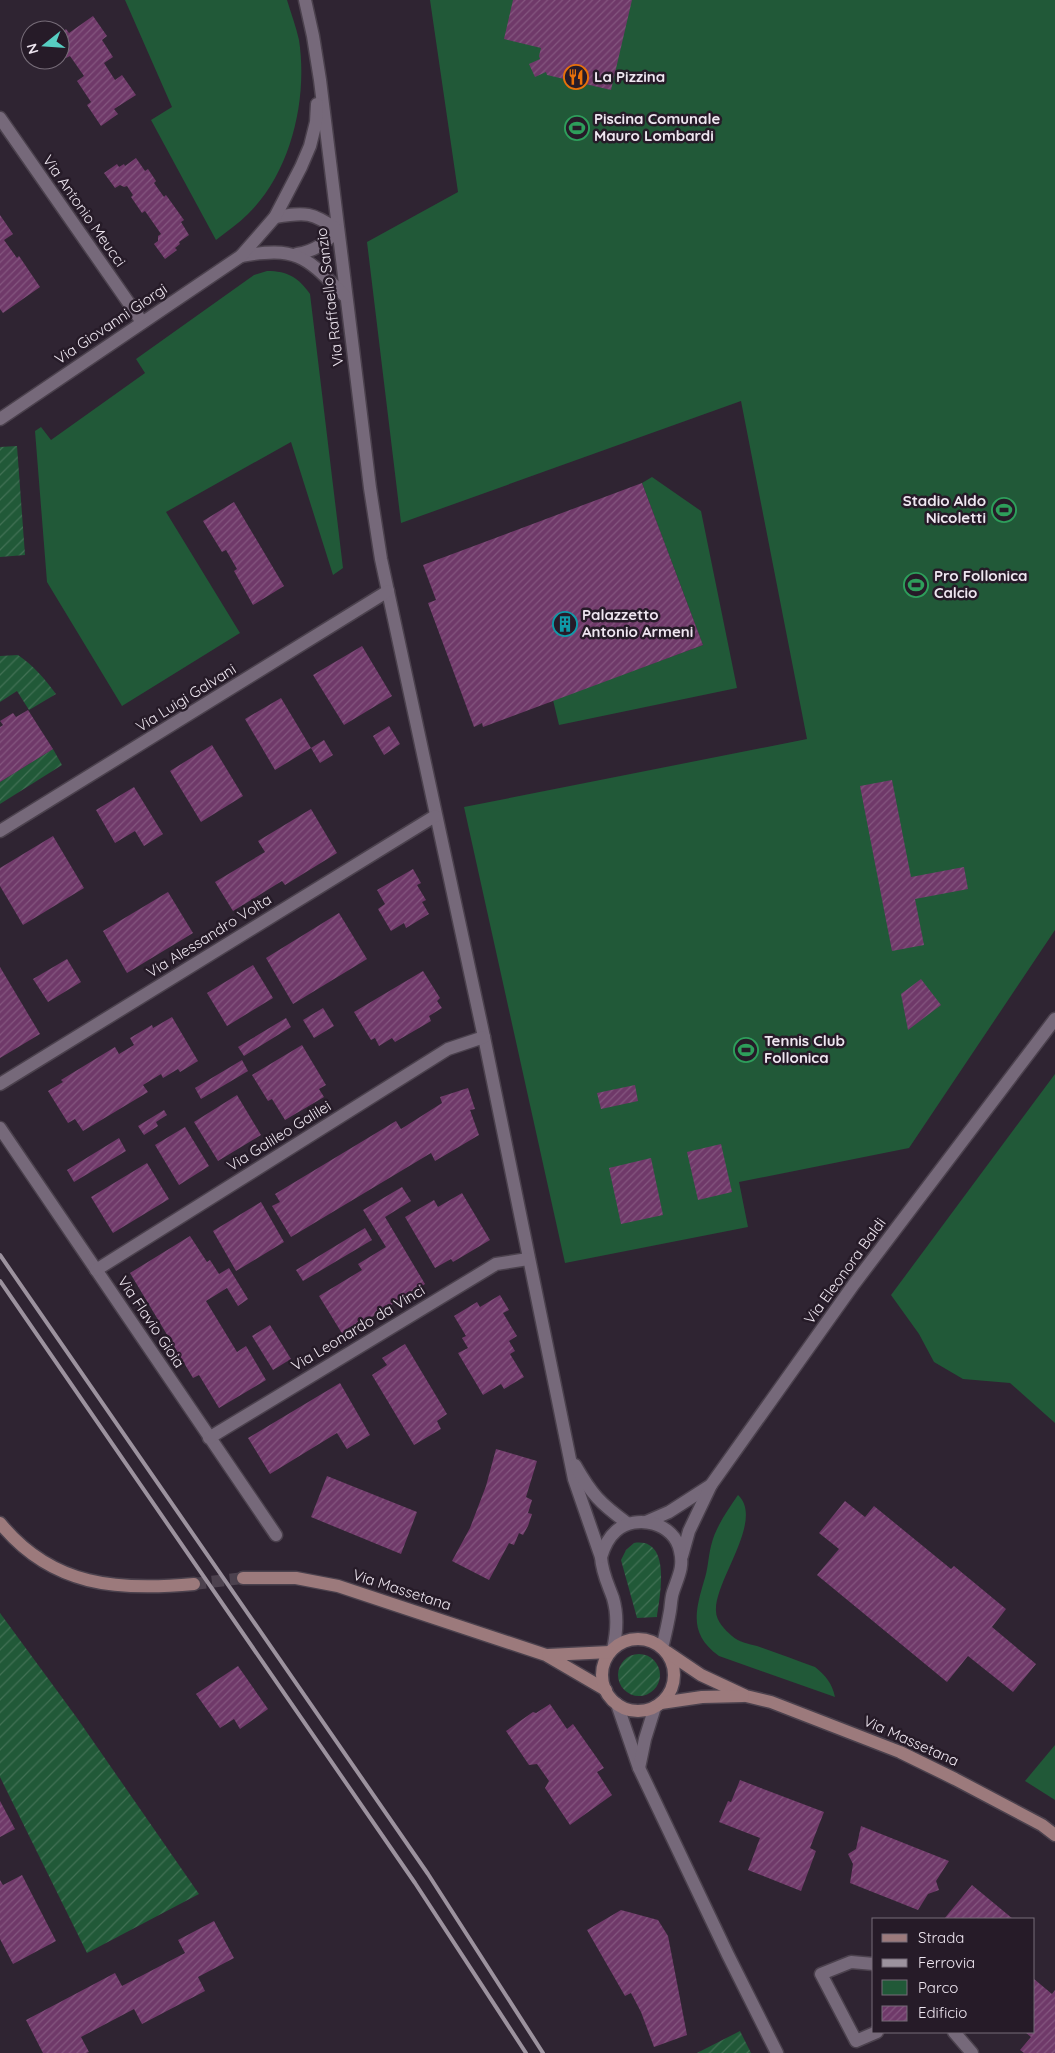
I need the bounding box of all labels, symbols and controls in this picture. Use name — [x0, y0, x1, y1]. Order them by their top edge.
north arrow — [20, 20, 70, 70]
text: N — [22, 41, 43, 56]
restaurant icon: La Pizzina — [563, 64, 589, 90]
place label: La Pizzina — [594, 67, 665, 86]
place label: Piscina Comunale Mauro Lombardi — [594, 109, 720, 145]
sports icon: Piscina Comunale Mauro Lombardi — [564, 115, 590, 141]
street label: Via Antonio Meucci — [39, 151, 130, 270]
street label: Via Raffaello Sanzio — [312, 227, 347, 367]
street label: Via Giovanni Giorgi — [51, 279, 171, 368]
place label: Stadio Aldo Nicoletti — [903, 491, 986, 527]
sports icon: Stadio Aldo Nicoletti — [991, 497, 1017, 523]
place label: Pro Follonica Calcio — [934, 566, 1027, 602]
sports icon: Pro Follonica Calcio — [903, 572, 929, 598]
place label: Palazzetto Antonio Armeni — [582, 605, 693, 641]
building icon: Palazzetto Antonio Armeni — [552, 611, 578, 637]
street label: Via Luigi Galvani — [132, 659, 239, 736]
street label: Via Alessandro Volta — [143, 889, 275, 982]
place label: Tennis Club Follonica — [764, 1031, 845, 1067]
sports icon: Tennis Club Follonica — [733, 1037, 759, 1063]
street label: Via Galileo Galilei — [223, 1096, 334, 1175]
street label: Via Eleonora Baldi — [800, 1214, 890, 1328]
street label: Via Flavio Gioia — [114, 1272, 189, 1371]
street label: Via Leonardo da Vinci — [288, 1280, 428, 1375]
street label: Via Massetana — [351, 1565, 454, 1614]
street label: Via Massetana — [861, 1711, 962, 1770]
legend — [872, 1918, 1035, 2033]
text: Strada — [918, 1928, 964, 1947]
text: Ferrovia — [918, 1953, 975, 1972]
text: Parco — [918, 1978, 958, 1997]
text: Edificio — [918, 2003, 967, 2022]

